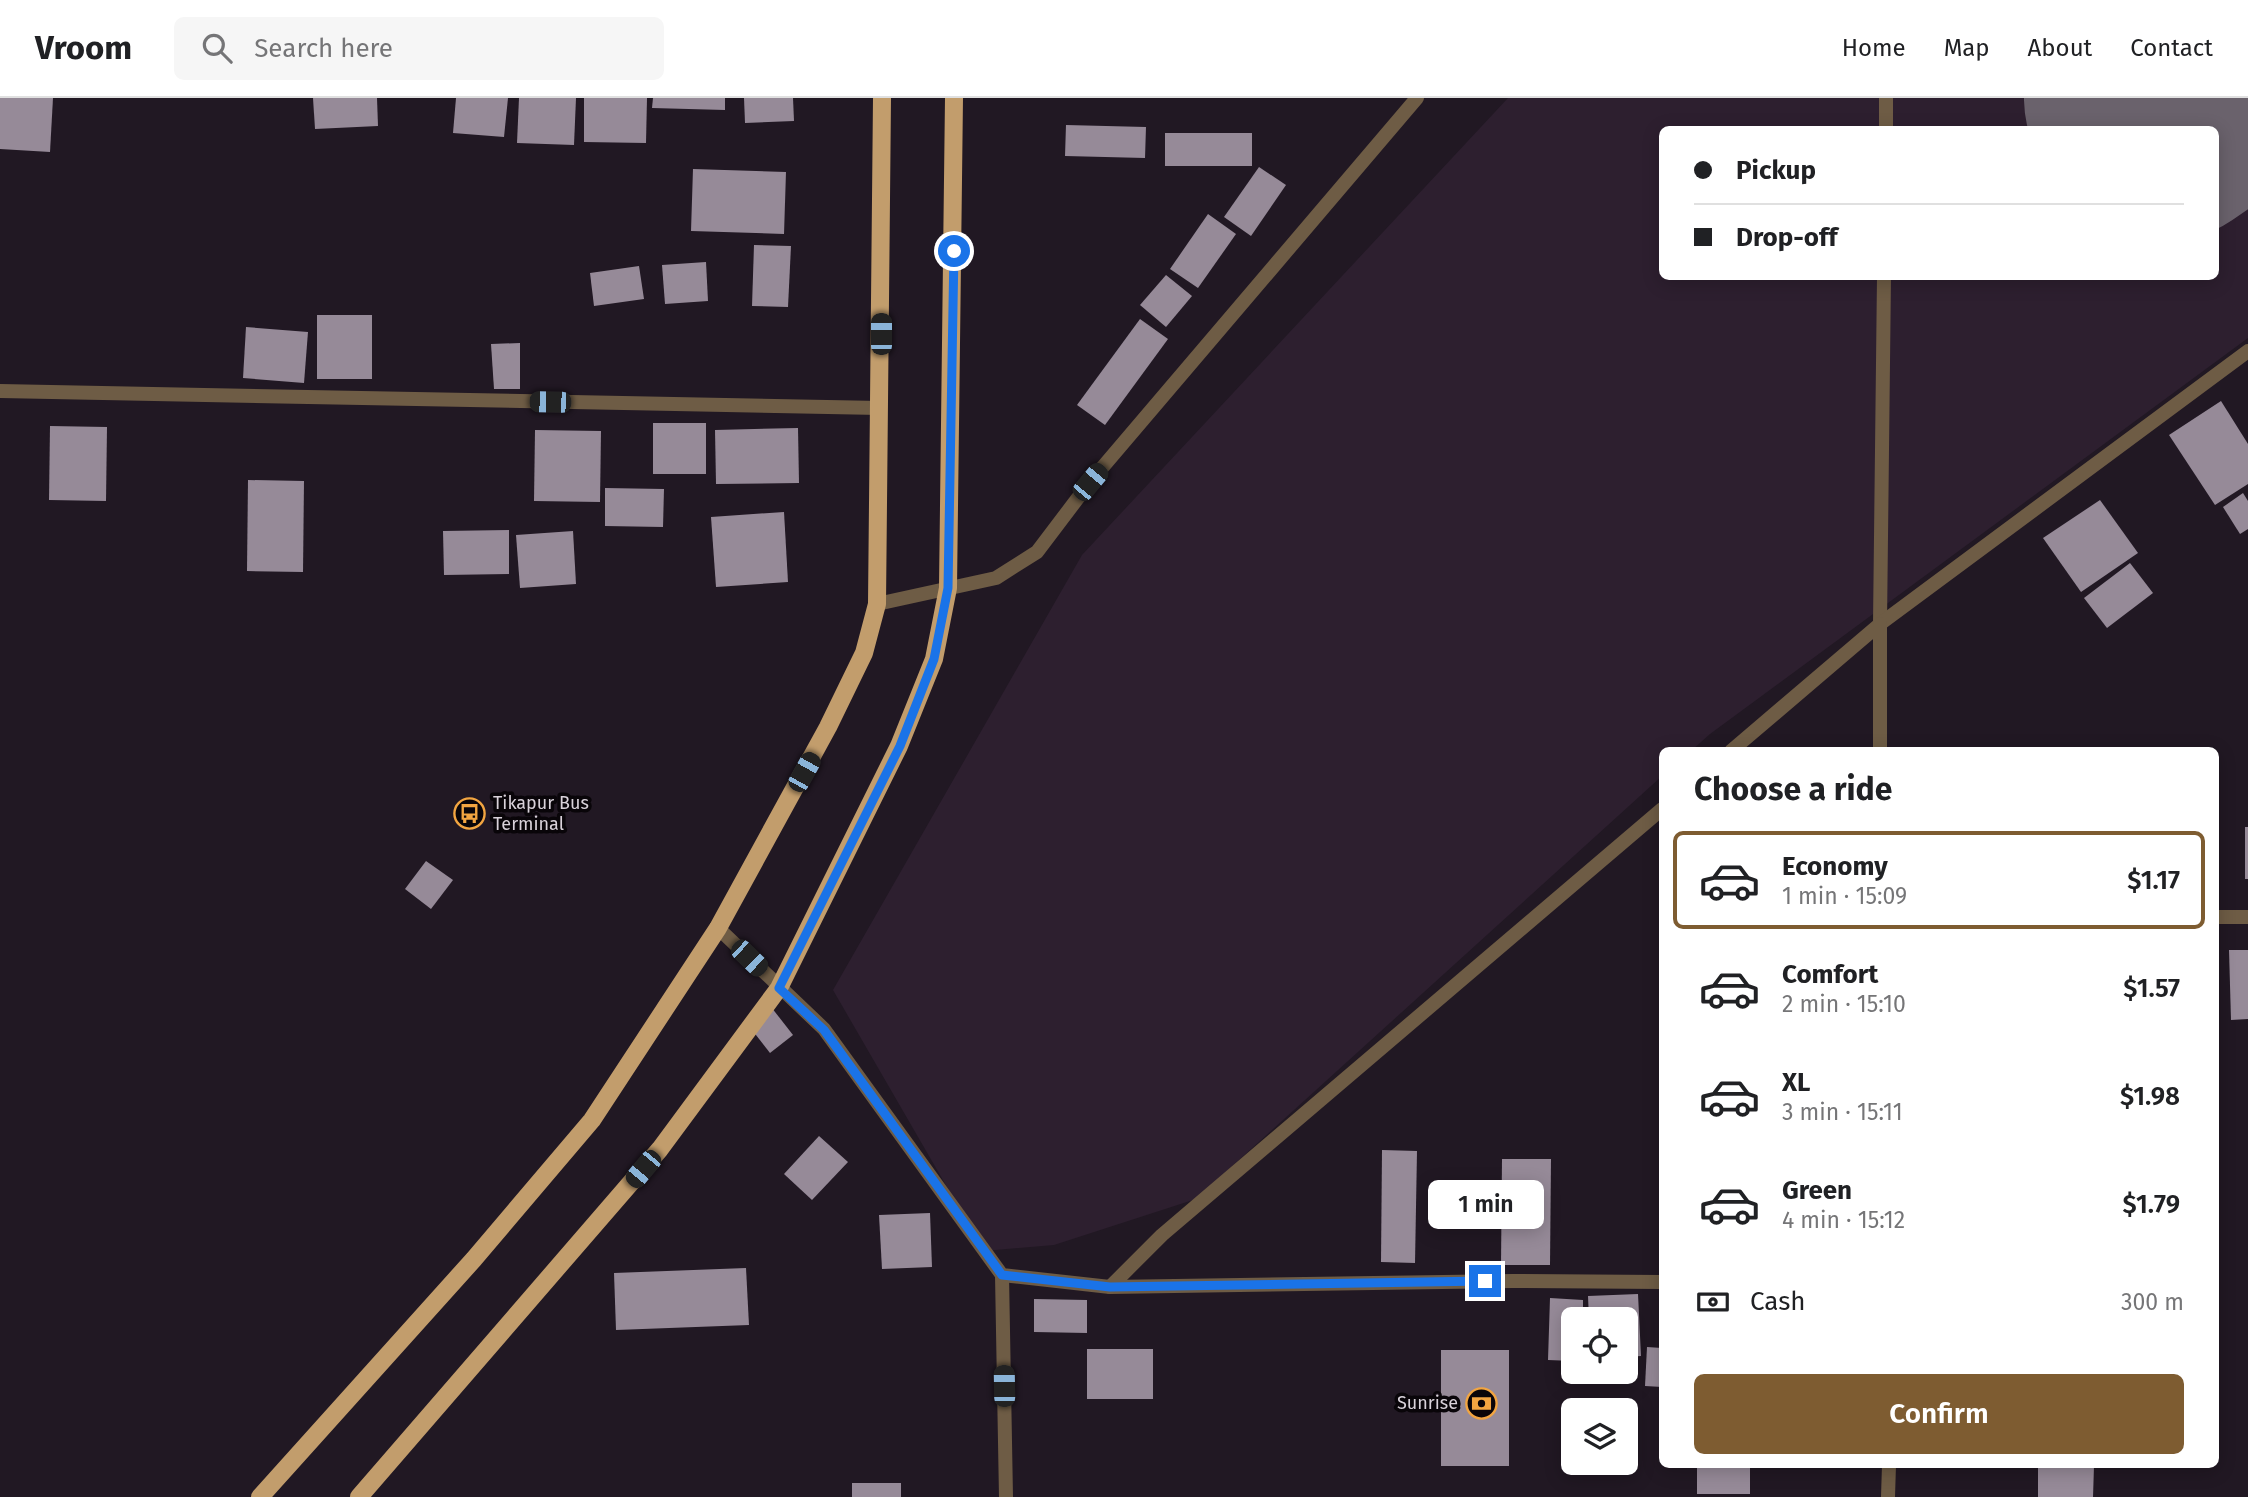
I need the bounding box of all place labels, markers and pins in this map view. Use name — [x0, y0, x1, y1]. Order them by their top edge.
place label: Tikapur Bus Terminal — [493, 792, 589, 835]
bus stop icon: Tikapur Bus Terminal — [453, 796, 487, 830]
bank icon: Sunrise — [1464, 1386, 1498, 1420]
place label: Sunrise — [1397, 1392, 1458, 1414]

